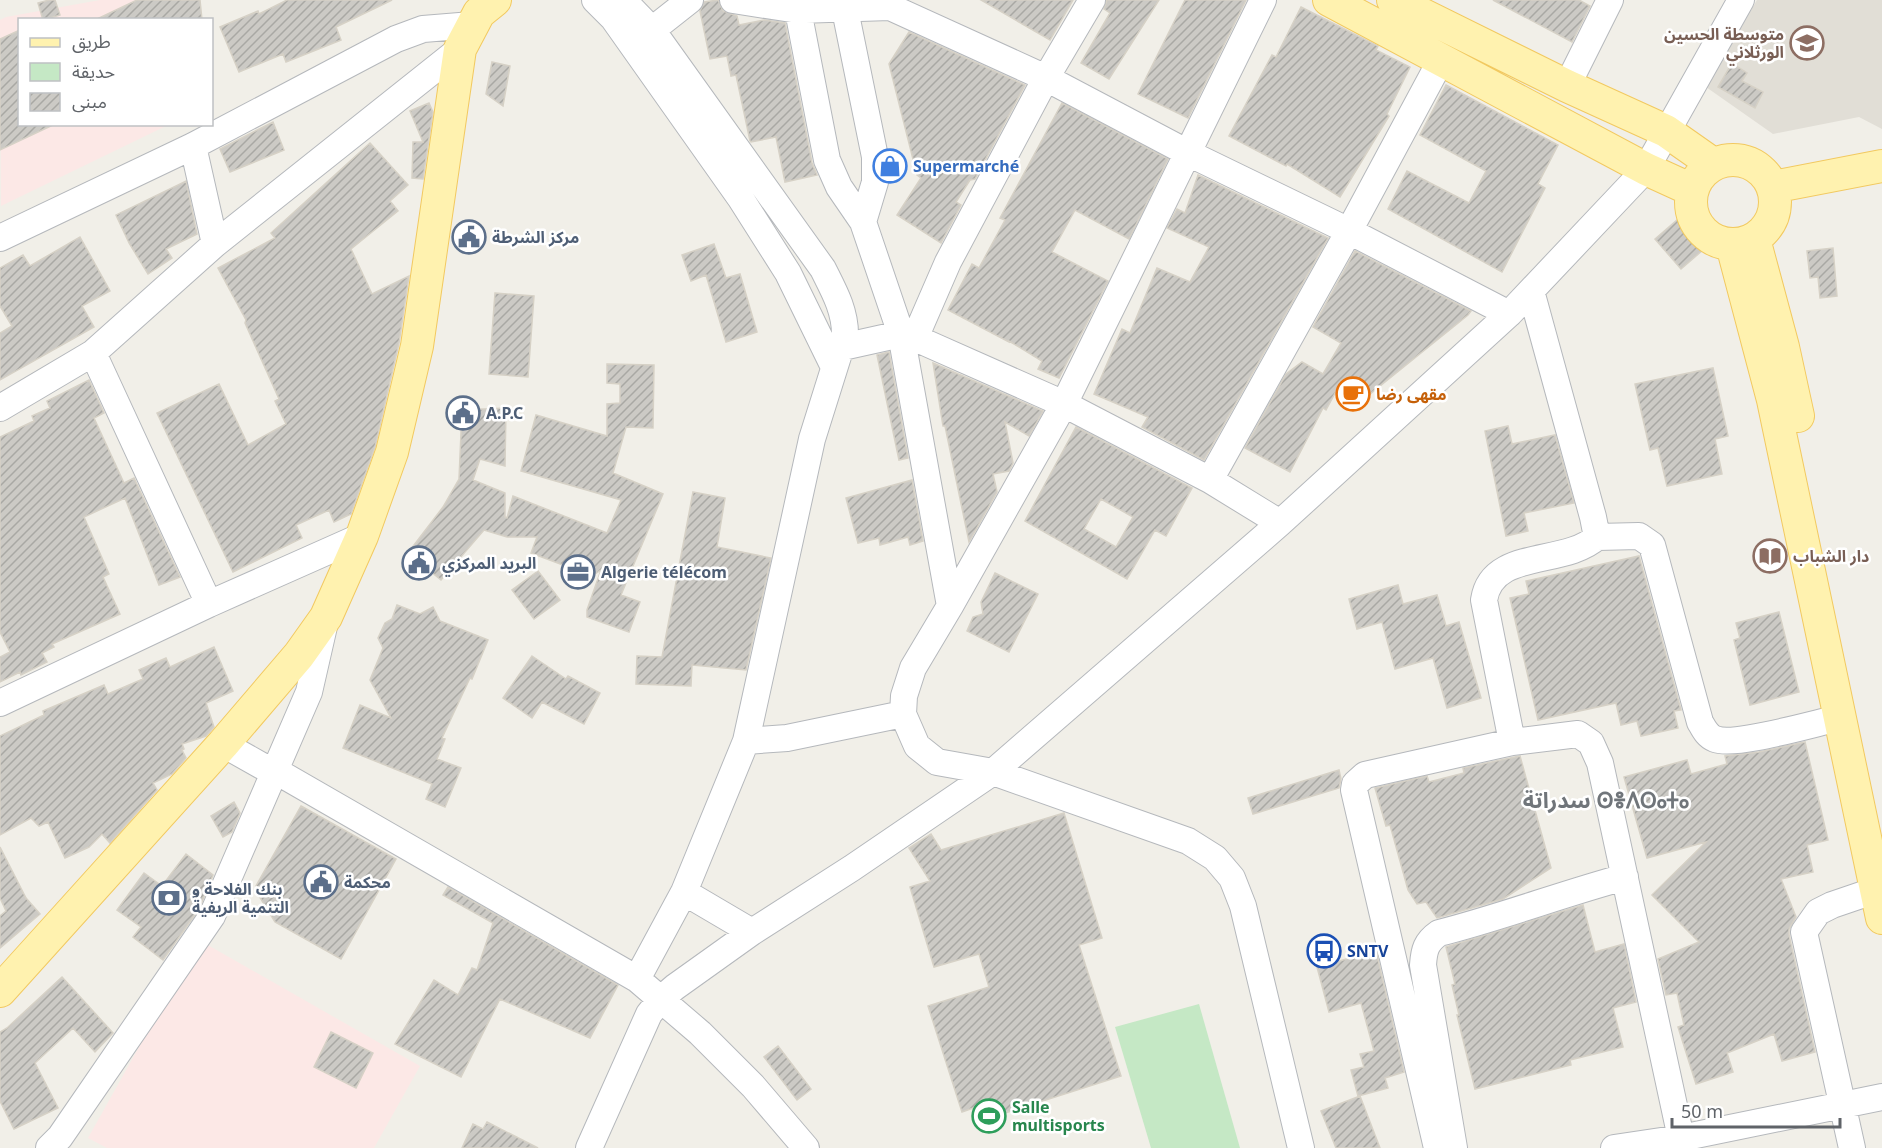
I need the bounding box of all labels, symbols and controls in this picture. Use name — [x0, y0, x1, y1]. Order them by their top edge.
legend — [18, 18, 213, 126]
place label: متوسطة الحسين الورثلاني — [1664, 23, 1784, 66]
school or university icon: متوسطة الحسين الورثلاني — [1789, 25, 1825, 61]
text: طريق — [72, 29, 111, 53]
text: حديقة — [72, 59, 115, 83]
text: مبنى — [72, 89, 107, 113]
shop icon: Supermarché — [872, 148, 908, 184]
place label: Supermarché — [913, 155, 1019, 177]
public building icon: مركز الشرطة — [451, 219, 487, 255]
place label: مركز الشرطة — [492, 226, 579, 248]
cafe icon: مقهى رضا — [1335, 376, 1371, 412]
place label: مقهى رضا — [1376, 383, 1447, 405]
public building icon: A.P.C — [445, 395, 481, 431]
place label: A.P.C — [486, 402, 523, 424]
library icon: دار الشباب — [1752, 538, 1788, 574]
public building icon: البريد المركزي — [401, 545, 437, 581]
place label: دار الشباب — [1793, 545, 1869, 567]
place label: البريد المركزي — [442, 552, 536, 577]
office icon: Algerie télécom — [560, 554, 596, 590]
place label: Algerie télécom — [601, 561, 727, 583]
district label: سدراتة ⵙⴻⴷⵔⴰⵜⴰ — [1523, 784, 1689, 814]
public building icon: محكمة — [303, 864, 339, 900]
place label: محكمة — [344, 871, 391, 893]
place label: بنك الفلاحة و التنمية الريفية — [192, 878, 289, 918]
bank icon: بنك الفلاحة و التنمية الريفية — [151, 880, 187, 916]
bus stop icon: SNTV — [1306, 933, 1342, 969]
place label: SNTV — [1347, 940, 1389, 962]
scale bar — [1672, 1091, 1840, 1129]
place label: Salle multisports — [1012, 1096, 1105, 1136]
sports icon: Salle multisports — [971, 1098, 1007, 1134]
text: 50 m — [1681, 1099, 1723, 1123]

